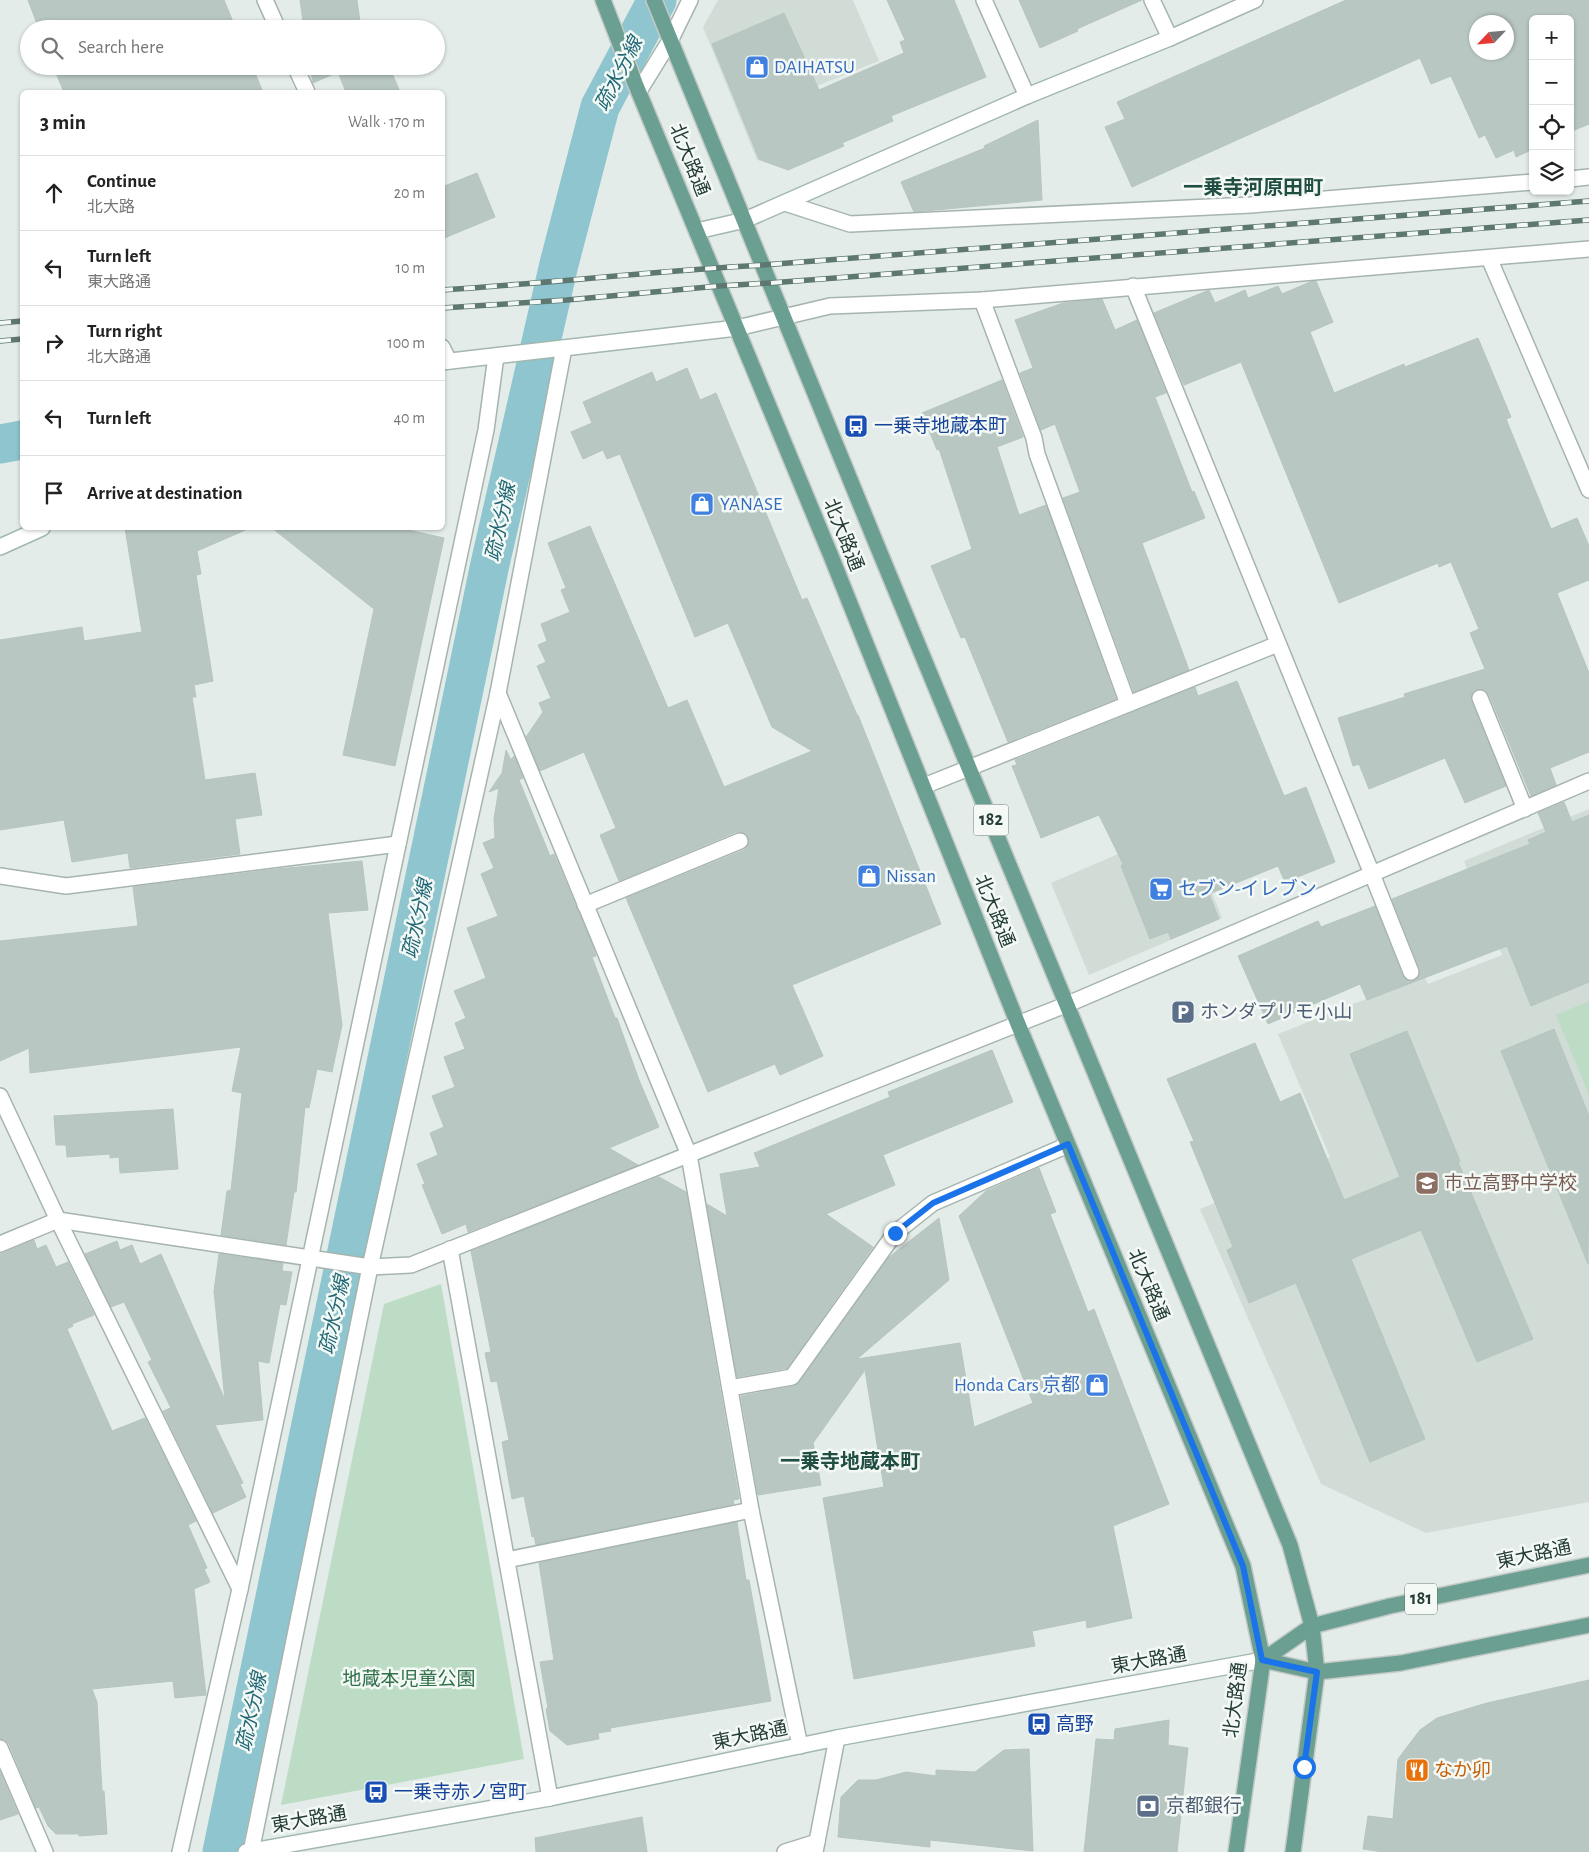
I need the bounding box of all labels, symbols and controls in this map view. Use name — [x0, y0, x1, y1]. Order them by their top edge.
north arrow — [1469, 15, 1514, 60]
map controls — [1529, 15, 1574, 195]
button: + — [1529, 15, 1574, 60]
search box — [20, 20, 445, 75]
water label: 疏水分線 — [591, 31, 647, 114]
icon: search — [38, 34, 66, 62]
text: Search here — [78, 38, 164, 57]
shop icon: DAIHATSU — [744, 54, 770, 80]
place label: DAIHATSU — [774, 58, 855, 77]
button: − — [1529, 60, 1574, 105]
button: locate — [1529, 105, 1574, 150]
text: 3 min — [40, 112, 86, 133]
text: Walk · 170 m — [348, 114, 425, 130]
street label: 北大路通 — [666, 121, 713, 199]
button: layers — [1529, 150, 1574, 195]
text: Continue — [87, 172, 156, 191]
district label: 一乗寺河原田町 — [1183, 176, 1323, 198]
icon: ahead — [40, 179, 68, 207]
text: 20 m — [394, 185, 425, 201]
text: 北大路 — [87, 199, 135, 215]
text: Turn left — [87, 247, 151, 266]
icon: left — [40, 254, 68, 282]
text: 10 m — [396, 260, 425, 276]
text: 東大路通 — [87, 274, 151, 290]
text: Turn right — [87, 322, 162, 341]
icon: right — [40, 329, 68, 357]
text: 100 m — [387, 335, 425, 351]
text: 北大路通 — [87, 349, 151, 365]
icon: left — [40, 404, 68, 432]
text: Turn left — [87, 409, 151, 428]
text: 40 m — [393, 410, 425, 426]
bus stop icon: 一乗寺地蔵本町 — [843, 413, 869, 439]
place label: 一乗寺地蔵本町 — [874, 416, 1007, 436]
water label: 疏水分線 — [482, 478, 520, 563]
icon: arrive — [40, 479, 68, 507]
text: Arrive at destination — [87, 484, 243, 503]
shop icon: YANASE — [689, 491, 715, 517]
place label: YANASE — [720, 495, 782, 514]
street label: 北大路通 — [820, 496, 867, 574]
road number: 182 — [974, 804, 1008, 836]
shop icon: Nissan — [856, 863, 882, 889]
place label: Nissan — [886, 867, 936, 886]
street label: 北大路通 — [971, 872, 1018, 950]
water label: 疏水分線 — [399, 875, 437, 960]
supermarket icon: セブン-イレブン — [1148, 876, 1174, 902]
place label: セブン-イレブン — [1178, 878, 1317, 899]
parking icon: ホンダプリモ小山 — [1170, 999, 1196, 1025]
place label: ホンダプリモ小山 — [1200, 1001, 1352, 1022]
school or university icon: 市立高野中学校 — [1414, 1170, 1440, 1196]
place label: 市立高野中学校 — [1444, 1172, 1577, 1193]
route end — [884, 1222, 907, 1245]
street label: 北大路通 — [1124, 1246, 1173, 1324]
water label: 疏水分線 — [316, 1271, 354, 1356]
shop icon: Honda Cars 京都 — [1084, 1372, 1110, 1398]
place label: Honda Cars 京都 — [954, 1374, 1080, 1395]
district label: 一乗寺地蔵本町 — [780, 1450, 920, 1472]
street label: 東大路通 — [1495, 1537, 1573, 1572]
road number: 181 — [1405, 1584, 1437, 1615]
street label: 東大路通 — [1110, 1644, 1188, 1677]
street label: 北大路通 — [1221, 1661, 1250, 1739]
water label: 疏水分線 — [233, 1668, 271, 1753]
park label: 地蔵本児童公園 — [342, 1668, 476, 1689]
bus stop icon: 高野 — [1026, 1711, 1052, 1737]
place label: 高野 — [1056, 1714, 1094, 1734]
street label: 東大路通 — [711, 1718, 789, 1753]
route start — [1293, 1756, 1316, 1779]
restaurant icon: なか卯 — [1404, 1757, 1430, 1783]
place label: なか卯 — [1434, 1760, 1491, 1780]
bus stop icon: 一乗寺赤ノ宮町 — [363, 1779, 389, 1805]
place label: 一乗寺赤ノ宮町 — [394, 1782, 527, 1802]
bank icon: 京都銀行 — [1135, 1793, 1161, 1819]
place label: 京都銀行 — [1166, 1795, 1242, 1816]
street label: 東大路通 — [270, 1803, 348, 1836]

